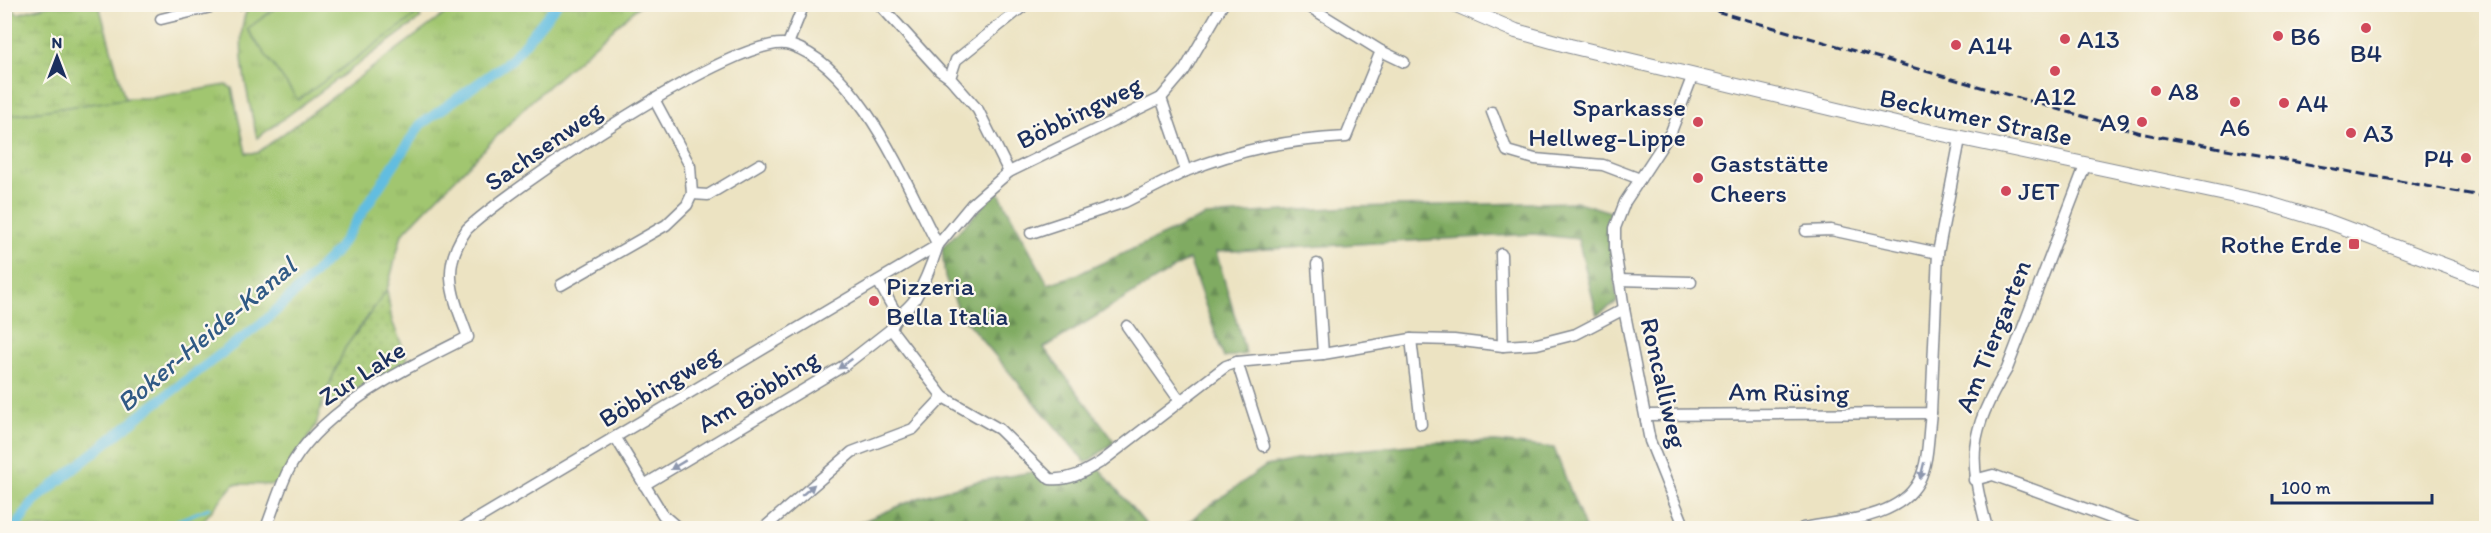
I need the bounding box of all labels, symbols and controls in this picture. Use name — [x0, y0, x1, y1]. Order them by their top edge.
place label: B6 — [2290, 20, 2321, 52]
marker: B4 — [2359, 21, 2373, 35]
place label: A13 — [2077, 23, 2120, 55]
north arrow — [27, 27, 87, 87]
place label: A14 — [1968, 29, 2013, 61]
marker: B6 — [2271, 29, 2285, 43]
marker: A13 — [2058, 32, 2072, 46]
text: N — [52, 33, 62, 52]
place label: B4 — [2350, 37, 2383, 69]
marker: A14 — [1949, 38, 1963, 52]
marker: A12 — [2048, 64, 2062, 78]
street label: Böbbingweg — [1011, 68, 1147, 156]
place label: A8 — [2168, 75, 2199, 107]
place label: A12 — [2034, 80, 2077, 112]
street label: Beckumer Straße — [1877, 81, 2075, 153]
marker: A8 — [2149, 84, 2163, 98]
place label: A4 — [2296, 87, 2329, 119]
place label: Sparkasse Hellweg-Lippe — [1528, 91, 1686, 153]
street label: Sachsenweg — [478, 94, 608, 198]
marker: A6 — [2228, 95, 2242, 109]
marker: A4 — [2277, 96, 2291, 110]
place label: A9 — [2100, 106, 2130, 138]
place label: A6 — [2220, 111, 2250, 143]
marker: Sparkasse Hellweg-Lippe — [1691, 115, 1705, 129]
marker: A9 — [2135, 115, 2149, 129]
place label: A3 — [2363, 117, 2394, 149]
marker: A3 — [2344, 126, 2358, 140]
place label: P4 — [2424, 142, 2454, 174]
place label: Gaststätte Cheers — [1710, 147, 1829, 209]
marker: P4 — [2459, 151, 2473, 165]
marker: Gaststätte Cheers — [1691, 171, 1705, 185]
place label: JET — [2018, 175, 2060, 207]
marker: JET — [1999, 184, 2013, 198]
place label: Rothe Erde — [2220, 228, 2342, 260]
marker: Rothe Erde — [2347, 237, 2361, 251]
water label: Boker-Heide-Kanal — [110, 248, 304, 419]
street label: Am Tiergarten — [1948, 255, 2038, 417]
place label: Pizzeria Bella Italia — [886, 270, 1009, 332]
marker: Pizzeria Bella Italia — [867, 294, 881, 308]
street label: Roncalliweg — [1633, 315, 1695, 452]
street label: Zur Lake — [313, 333, 411, 413]
street label: Böbbingweg — [593, 337, 726, 435]
street label: Am Böbbing — [691, 342, 825, 440]
one-way arrow — [837, 358, 853, 369]
street label: Am Rüsing — [1728, 375, 1850, 409]
one-way arrow — [670, 459, 686, 470]
one-way arrow — [1916, 461, 1926, 480]
scale bar — [2272, 467, 2432, 505]
text: 100 m — [2281, 477, 2331, 499]
one-way arrow — [800, 484, 816, 497]

